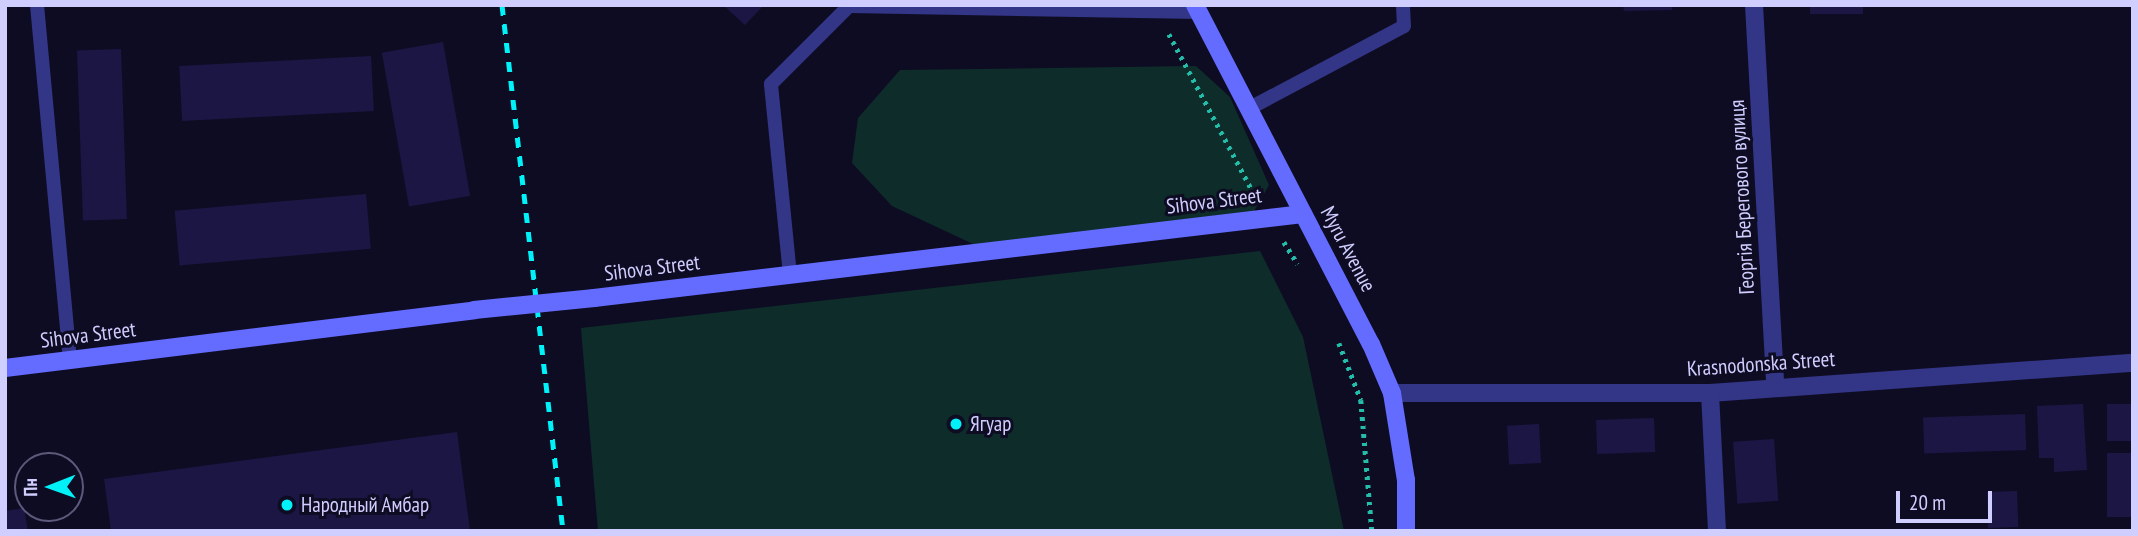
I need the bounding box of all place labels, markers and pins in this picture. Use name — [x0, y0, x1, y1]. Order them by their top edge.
place label: Ягуар — [970, 411, 1011, 437]
marker: Ягуар — [948, 416, 964, 432]
place label: Народный Амбар — [301, 492, 430, 518]
marker: Народный Амбар — [279, 497, 295, 513]

